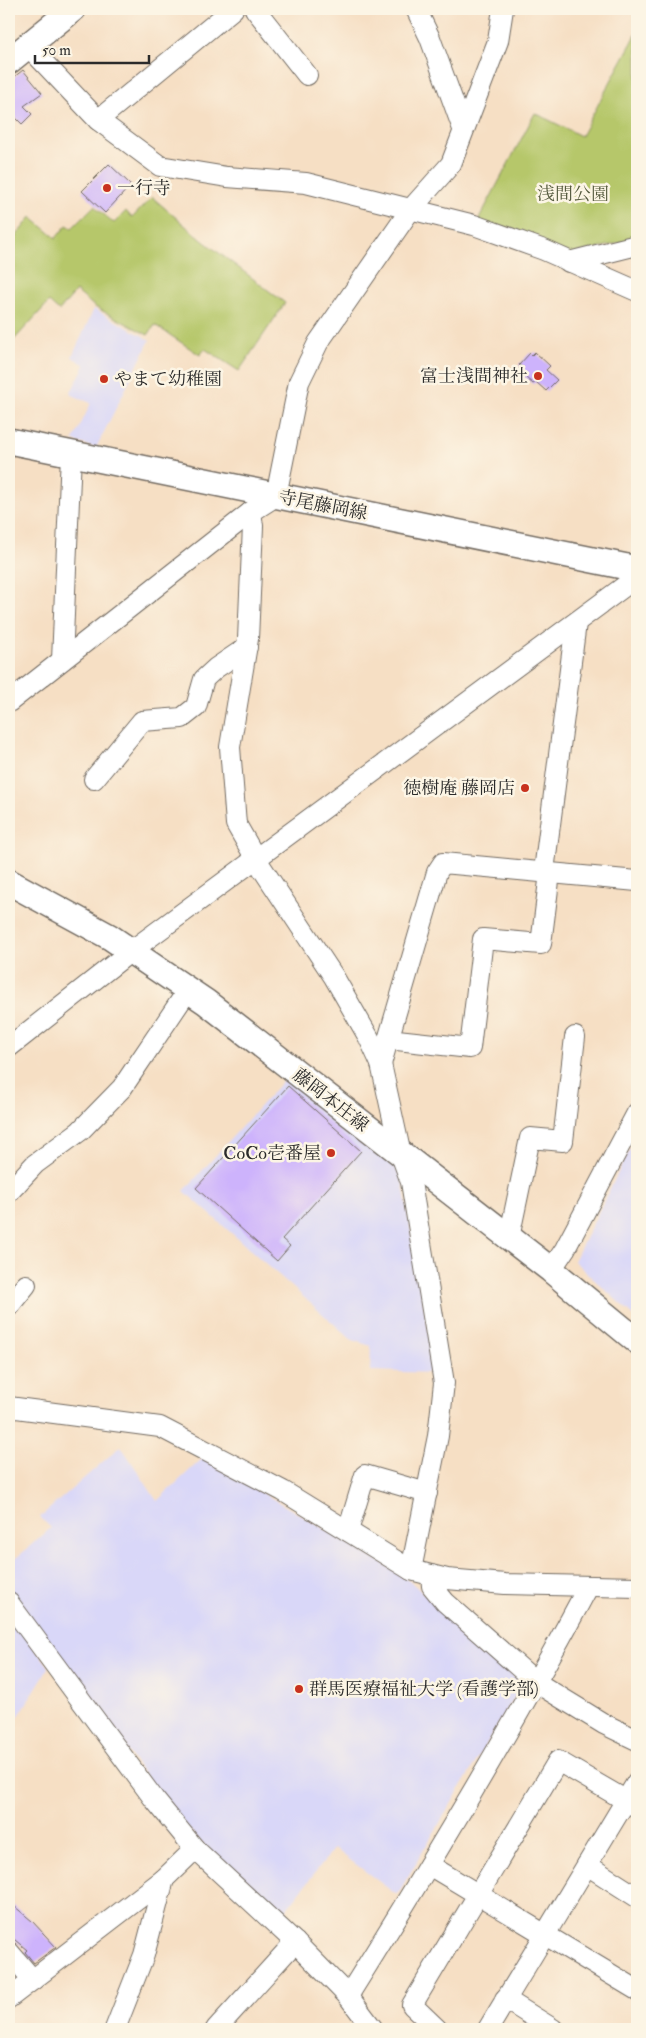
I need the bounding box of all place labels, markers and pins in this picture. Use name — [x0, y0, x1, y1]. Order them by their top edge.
place label: 一行寺 — [117, 177, 171, 200]
marker: 一行寺 — [101, 182, 113, 194]
place label: 富士浅間神社 — [420, 365, 528, 388]
place label: やまて幼稚園 — [114, 368, 222, 391]
marker: 富士浅間神社 — [532, 370, 544, 382]
marker: やまて幼稚園 — [98, 373, 110, 385]
place label: 徳樹庵 藤岡店 — [403, 777, 515, 800]
marker: 徳樹庵 藤岡店 — [519, 782, 531, 794]
place label: CoCo壱番屋 — [223, 1142, 321, 1165]
marker: CoCo壱番屋 — [325, 1147, 337, 1159]
place label: 群馬医療福祉大学 (看護学部) — [309, 1678, 539, 1701]
marker: 群馬医療福祉大学 (看護学部) — [293, 1683, 305, 1695]

